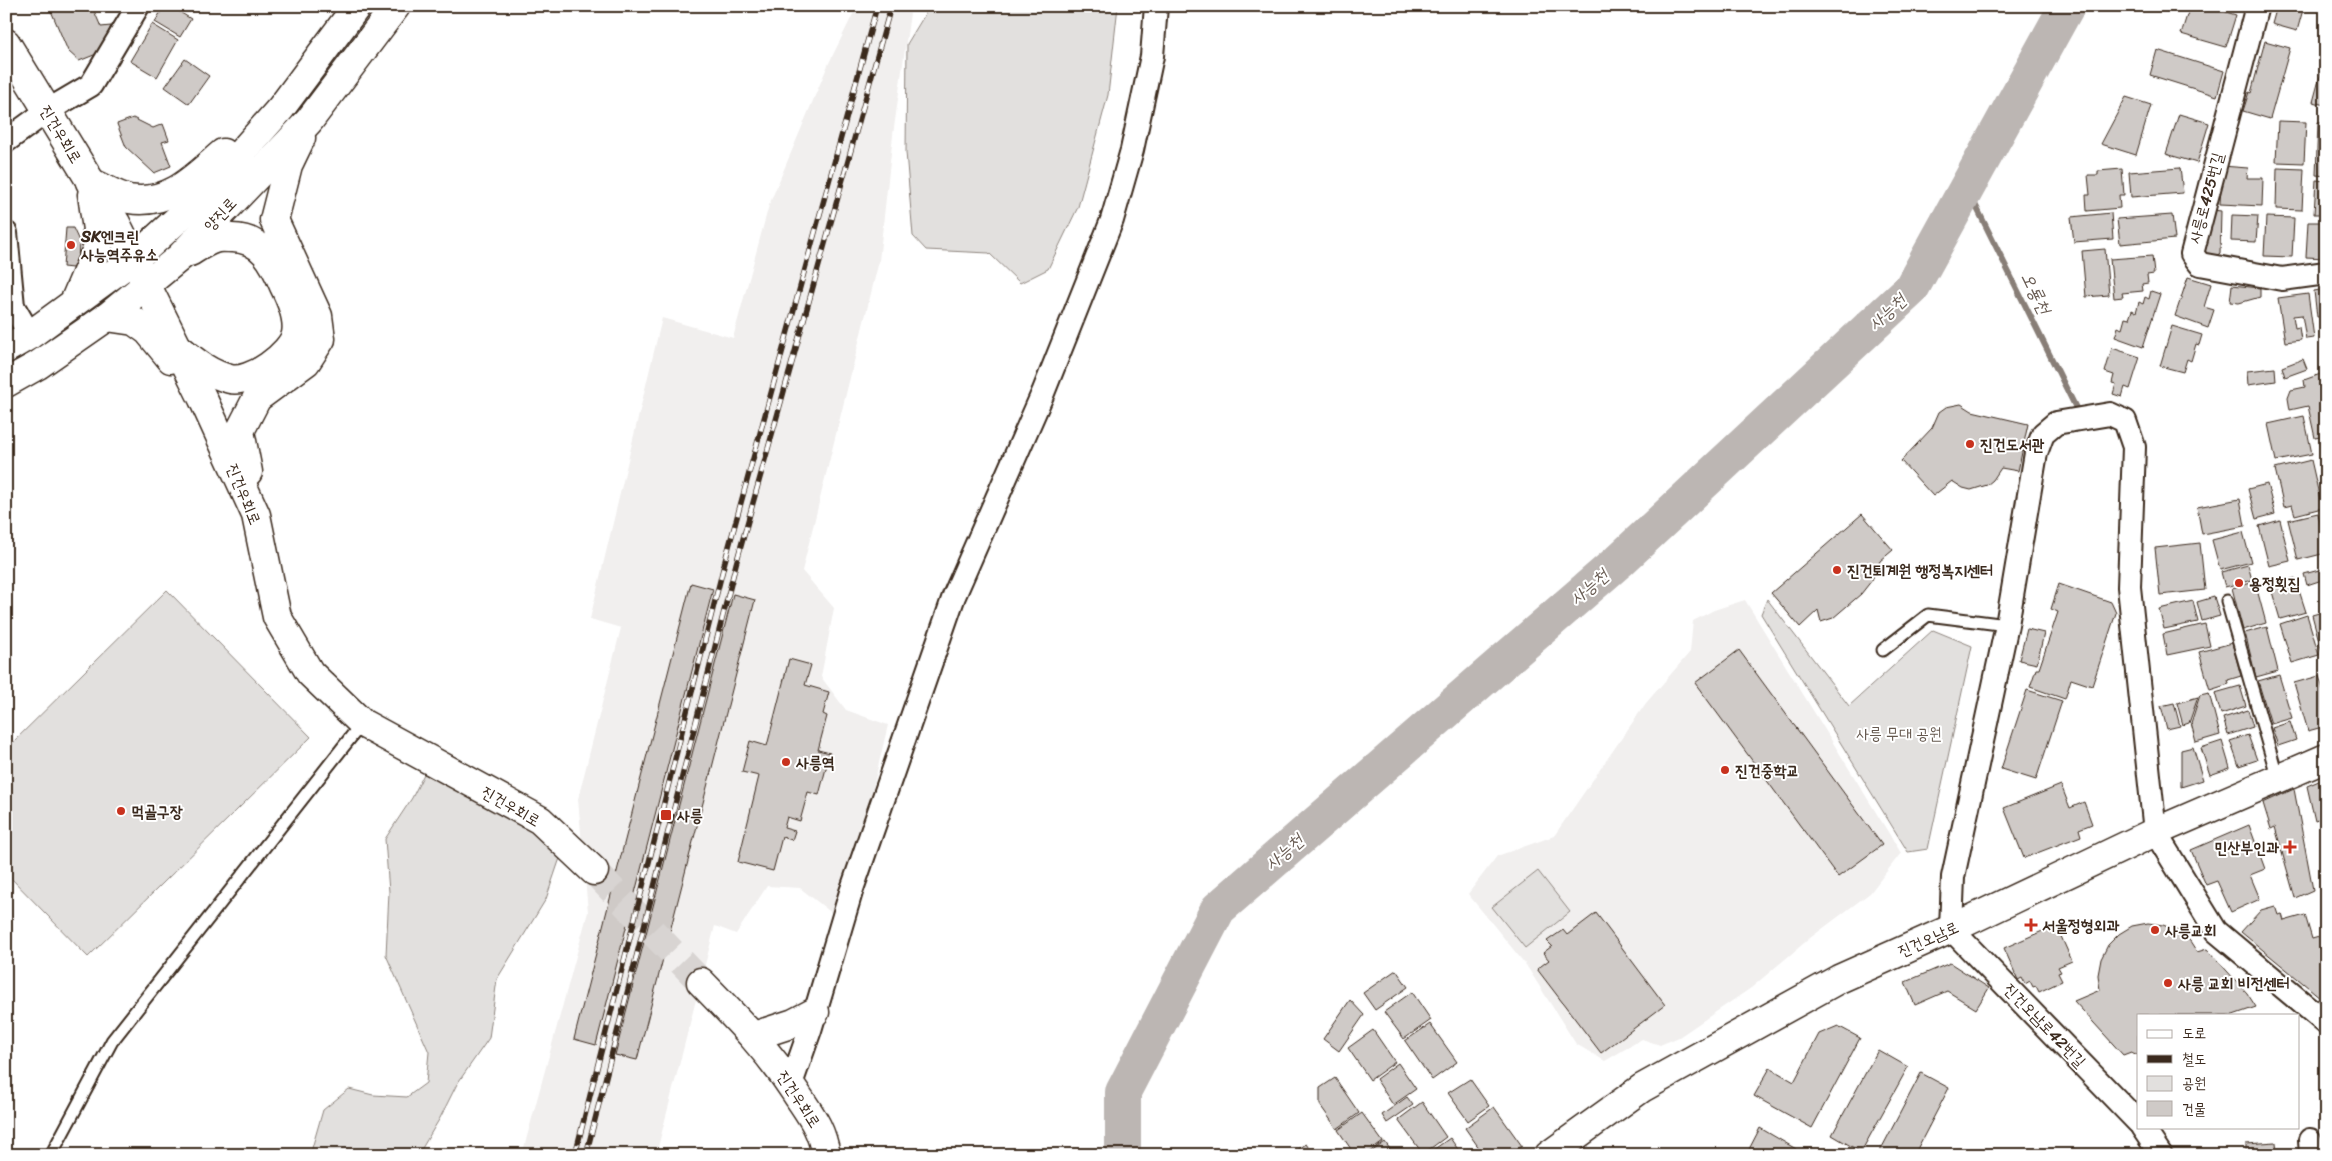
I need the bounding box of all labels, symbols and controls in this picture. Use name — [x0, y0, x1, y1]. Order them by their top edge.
street label: 진건우회로 — [32, 99, 90, 169]
street label: 사릉로425번길 — [2180, 149, 2232, 247]
street label: 양진로 — [196, 190, 244, 238]
place label: SK엔크린 사능역주유소 — [80, 222, 158, 269]
marker: SK엔크린 사능역주유소 — [65, 239, 77, 251]
water label: 오룡천 — [2012, 266, 2061, 321]
water label: 사능천 — [1860, 284, 1915, 339]
place label: 진건도서관 — [1980, 430, 2045, 459]
marker: 진건도서관 — [1964, 438, 1976, 450]
street label: 진건우회로 — [218, 459, 270, 529]
place label: 진건퇴계원 행정복지센터 — [1847, 556, 1993, 585]
water label: 사능천 — [1562, 560, 1617, 613]
marker: 진건퇴계원 행정복지센터 — [1831, 564, 1843, 576]
place label: 용정횟집 — [2249, 569, 2301, 598]
marker: 용정횟집 — [2233, 577, 2245, 589]
park label: 사릉 무대 공원 — [1856, 719, 1942, 748]
place label: 사릉역 — [795, 748, 835, 777]
marker: 사릉역 — [780, 756, 792, 768]
place label: 진건중학교 — [1735, 756, 1799, 785]
marker: 진건중학교 — [1719, 764, 1731, 776]
street label: 진건우회로 — [476, 777, 546, 835]
place label: 먹골구장 — [131, 797, 183, 826]
place label: 사릉 — [676, 801, 703, 830]
marker: 먹골구장 — [115, 805, 127, 817]
marker: 사릉 — [659, 808, 673, 822]
water label: 사능천 — [1257, 825, 1312, 878]
place label: 민산부인과 — [2215, 833, 2279, 862]
marker: 민산부인과 — [2283, 840, 2297, 854]
place label: 서울정형외과 — [2042, 911, 2119, 940]
street label: 진건오남로 — [1893, 913, 1963, 965]
place label: 사릉교회 — [2164, 916, 2217, 945]
marker: 서울정형외과 — [2024, 918, 2038, 932]
marker: 사릉교회 — [2149, 924, 2161, 936]
place label: 사릉 교회 비전센터 — [2177, 969, 2289, 998]
street label: 진건오남로42번길 — [1997, 976, 2093, 1074]
marker: 사릉 교회 비전센터 — [2162, 977, 2174, 989]
legend — [2137, 1014, 2300, 1128]
text: 도로 — [2182, 1020, 2206, 1046]
text: 철도 — [2182, 1046, 2206, 1072]
street label: 진건우회로 — [769, 1064, 829, 1134]
text: 공원 — [2182, 1070, 2206, 1096]
text: 건물 — [2182, 1096, 2206, 1122]

